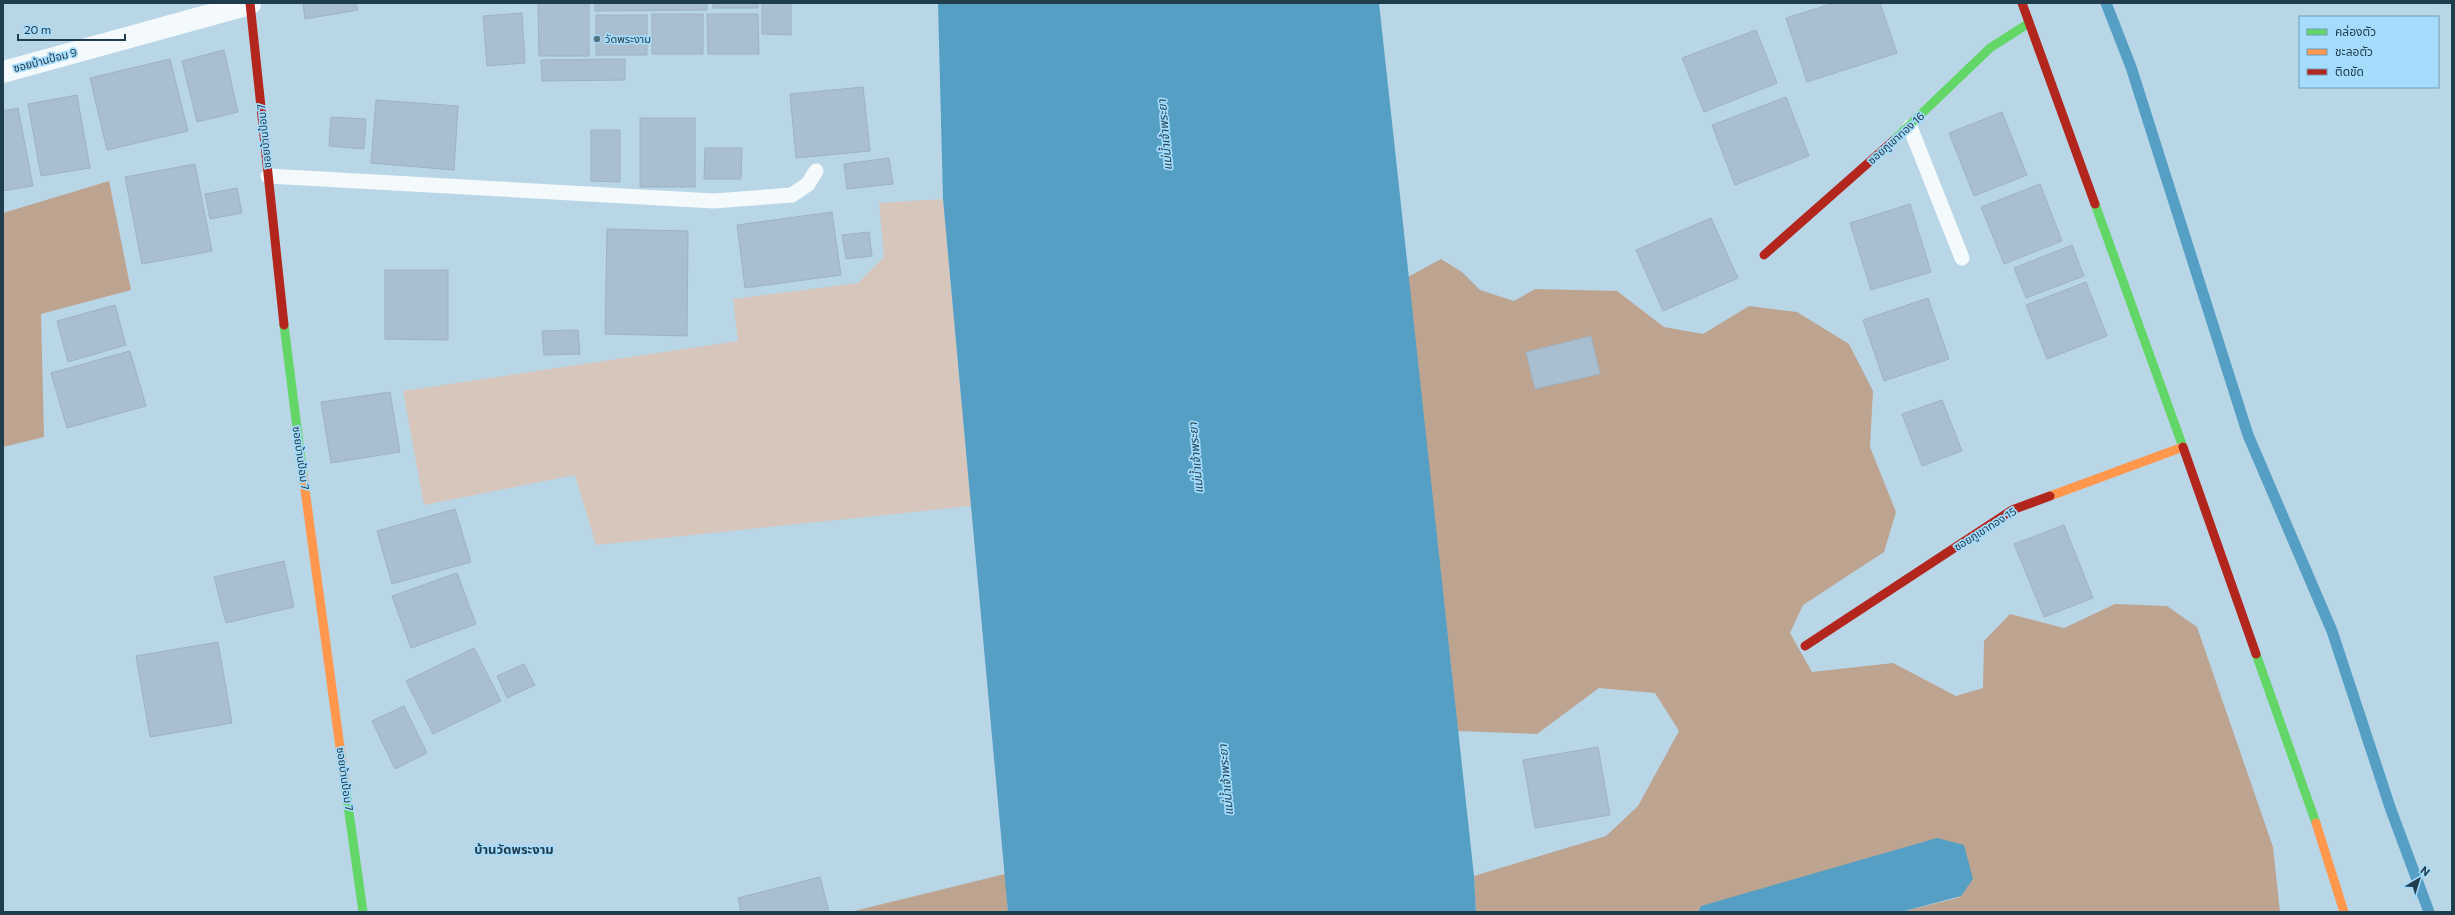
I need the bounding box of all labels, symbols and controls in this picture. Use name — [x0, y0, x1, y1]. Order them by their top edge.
scale bar — [18, 16, 125, 42]
legend — [2299, 16, 2439, 88]
text: 20 m — [24, 22, 51, 36]
text: คล่องตัว — [2335, 24, 2376, 38]
place label: วัดพระงาม — [605, 32, 651, 45]
marker: วัดพระงาม — [592, 34, 602, 44]
text: ชะลอตัว — [2335, 44, 2373, 58]
street label: ซอยบ้านป้อม 9 — [12, 45, 78, 74]
text: ติดขัด — [2335, 64, 2364, 78]
water label: แม่น้ำเจ้าพระยา — [1153, 98, 1174, 171]
street label: ซอยบ้านป้อม 7 — [254, 103, 273, 169]
street label: ซอยภูเขาทอง 16 — [1865, 109, 1928, 167]
water label: แม่น้ำเจ้าพระยา — [1184, 421, 1205, 494]
street label: ซอยบ้านป้อม 7 — [291, 425, 312, 491]
street label: ซอยภูเขาทอง 15 — [1951, 504, 2019, 554]
water label: แม่น้ำเจ้าพระยา — [1214, 743, 1235, 816]
street label: ซอยบ้านป้อม 7 — [335, 746, 356, 812]
district label: บ้านวัดพระงาม — [474, 841, 554, 857]
north arrow — [2399, 859, 2439, 899]
text: N — [2418, 863, 2433, 878]

